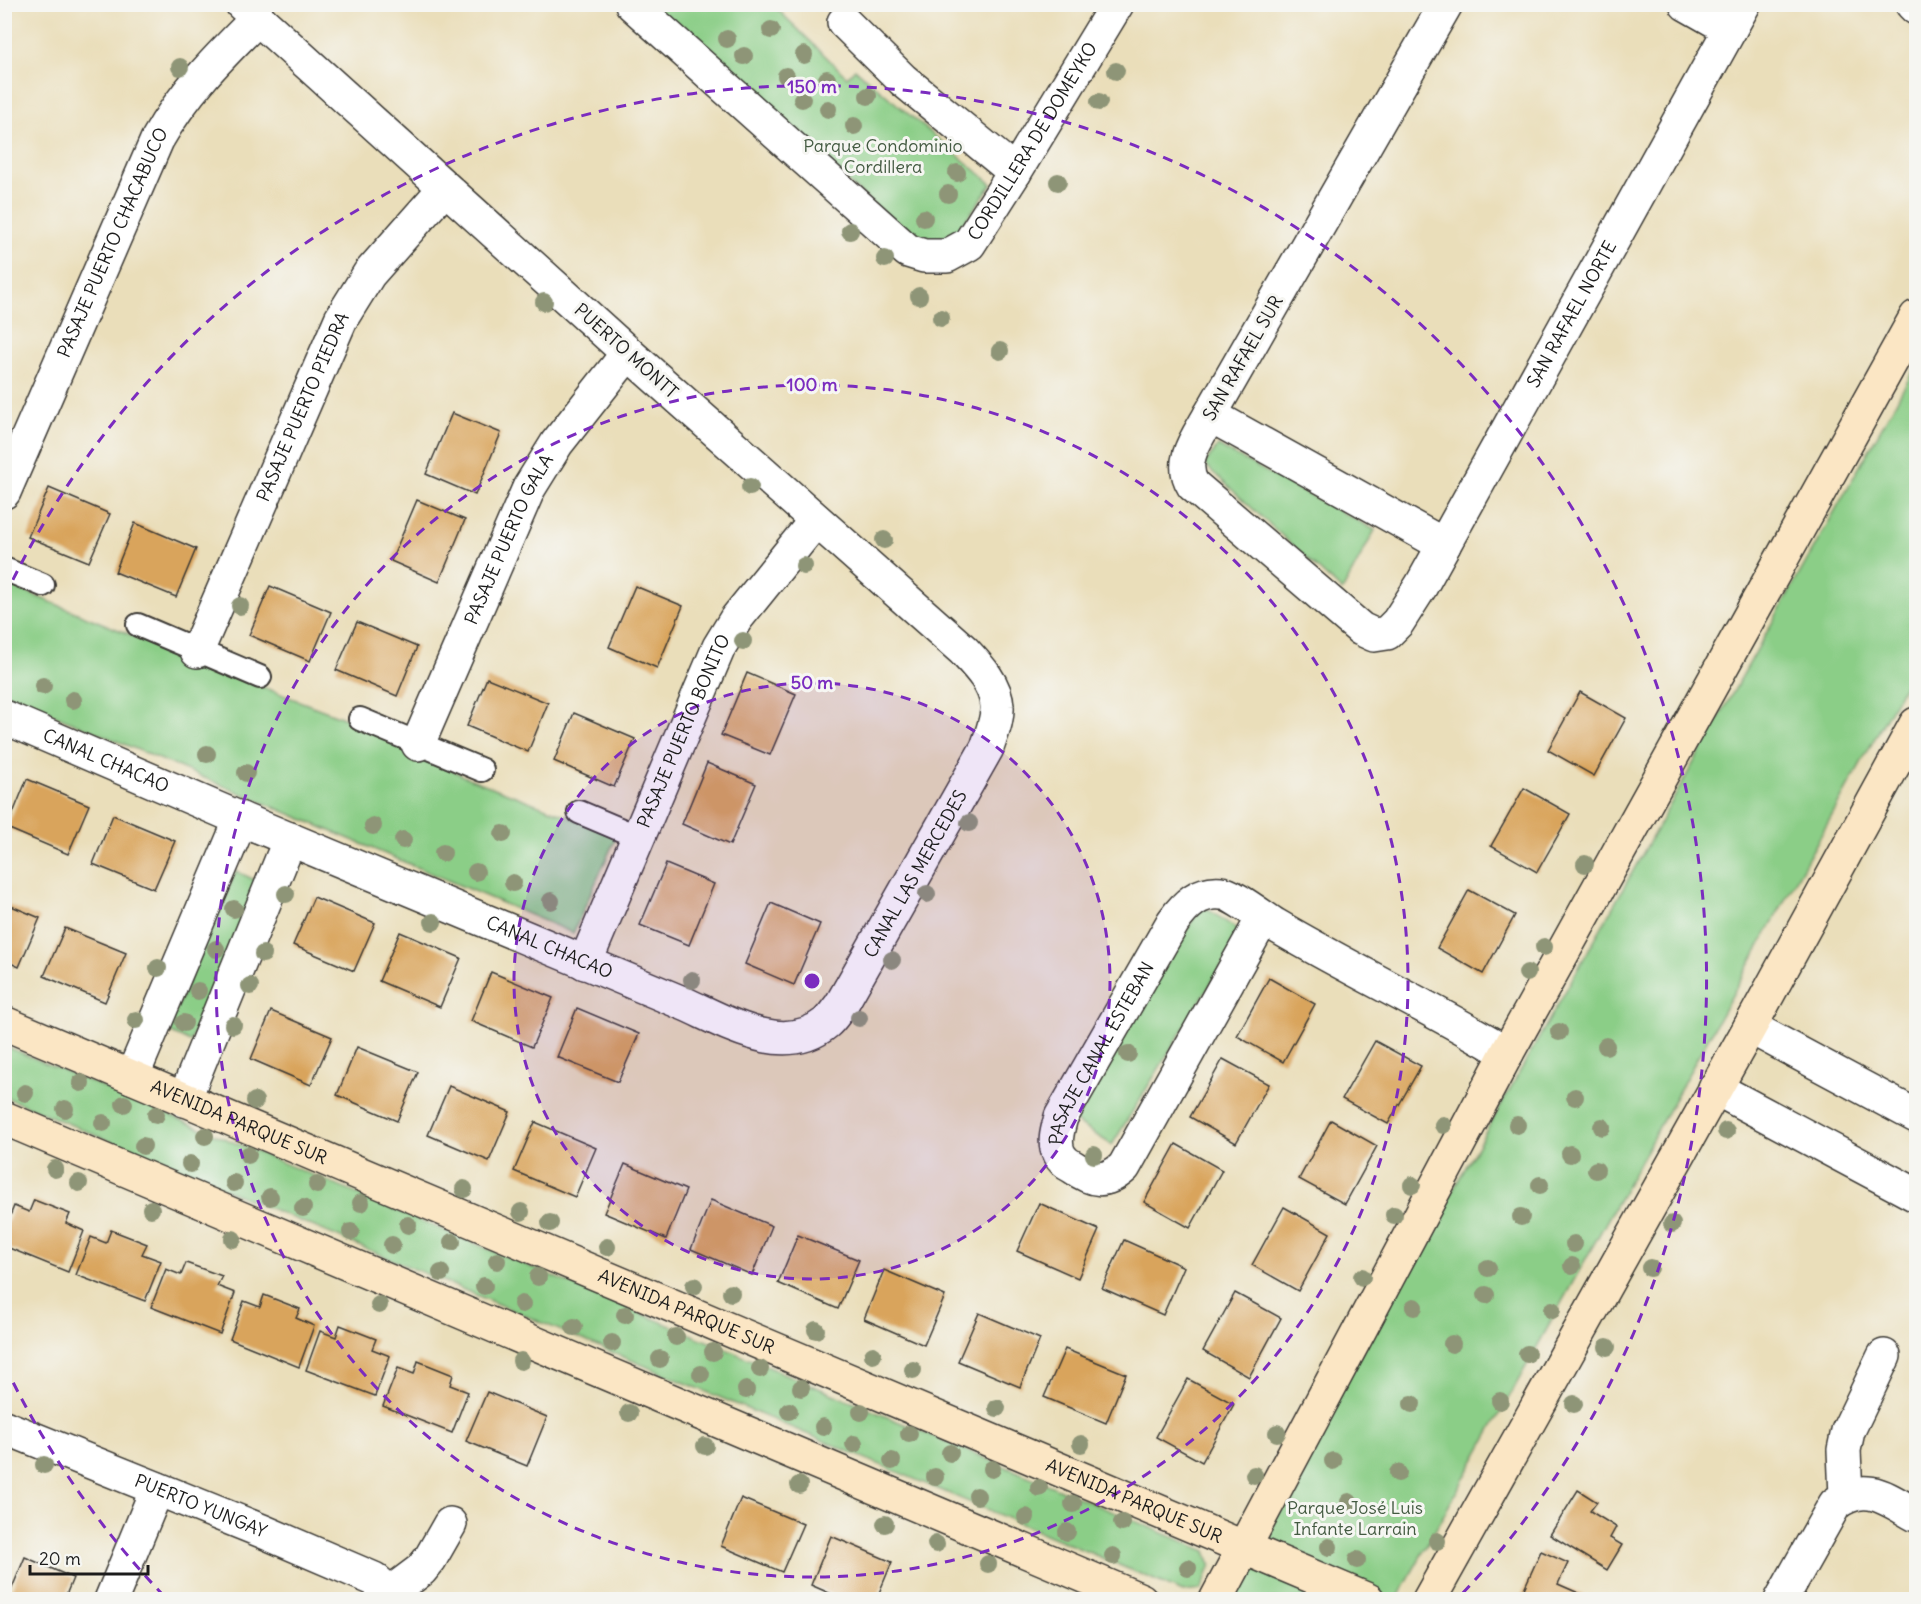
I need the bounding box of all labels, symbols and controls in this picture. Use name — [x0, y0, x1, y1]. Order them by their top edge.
street label: CORDILLERA DE DOMEYKO — [962, 38, 1102, 245]
text: 150 m — [787, 75, 837, 98]
street label: PASAJE PUERTO CHACABUCO — [52, 123, 173, 361]
park label: Parque Condominio Cordillera — [803, 134, 963, 178]
street label: SAN RAFAEL NORTE — [1521, 236, 1621, 391]
street label: SAN RAFAEL SUR — [1197, 291, 1288, 424]
street label: PUERTO MONTT — [570, 298, 683, 403]
street label: PASAJE PUERTO PIEDRA — [251, 307, 354, 505]
text: 100 m — [787, 373, 838, 396]
street label: PASAJE PUERTO GALA — [459, 450, 558, 628]
street label: PASAJE PUERTO BONITO — [632, 630, 735, 831]
text: 50 m — [791, 671, 833, 694]
street label: CANAL CHACAO — [40, 723, 173, 798]
street label: CANAL LAS MERCEDES — [858, 786, 972, 962]
street label: CANAL CHACAO — [483, 910, 616, 984]
street label: PASAJE CANAL ESTEBAN — [1044, 957, 1159, 1145]
centre of rings — [802, 971, 822, 991]
street label: AVENIDA PARQUE SUR — [147, 1074, 331, 1169]
street label: AVENIDA PARQUE SUR — [595, 1264, 778, 1359]
street label: AVENIDA PARQUE SUR — [1042, 1453, 1226, 1548]
street label: PUERTO YUNGAY — [131, 1469, 270, 1543]
park label: Parque José Luis Infante Larrain — [1287, 1496, 1423, 1540]
scale bar — [30, 1538, 148, 1576]
text: 20 m — [39, 1547, 81, 1570]

